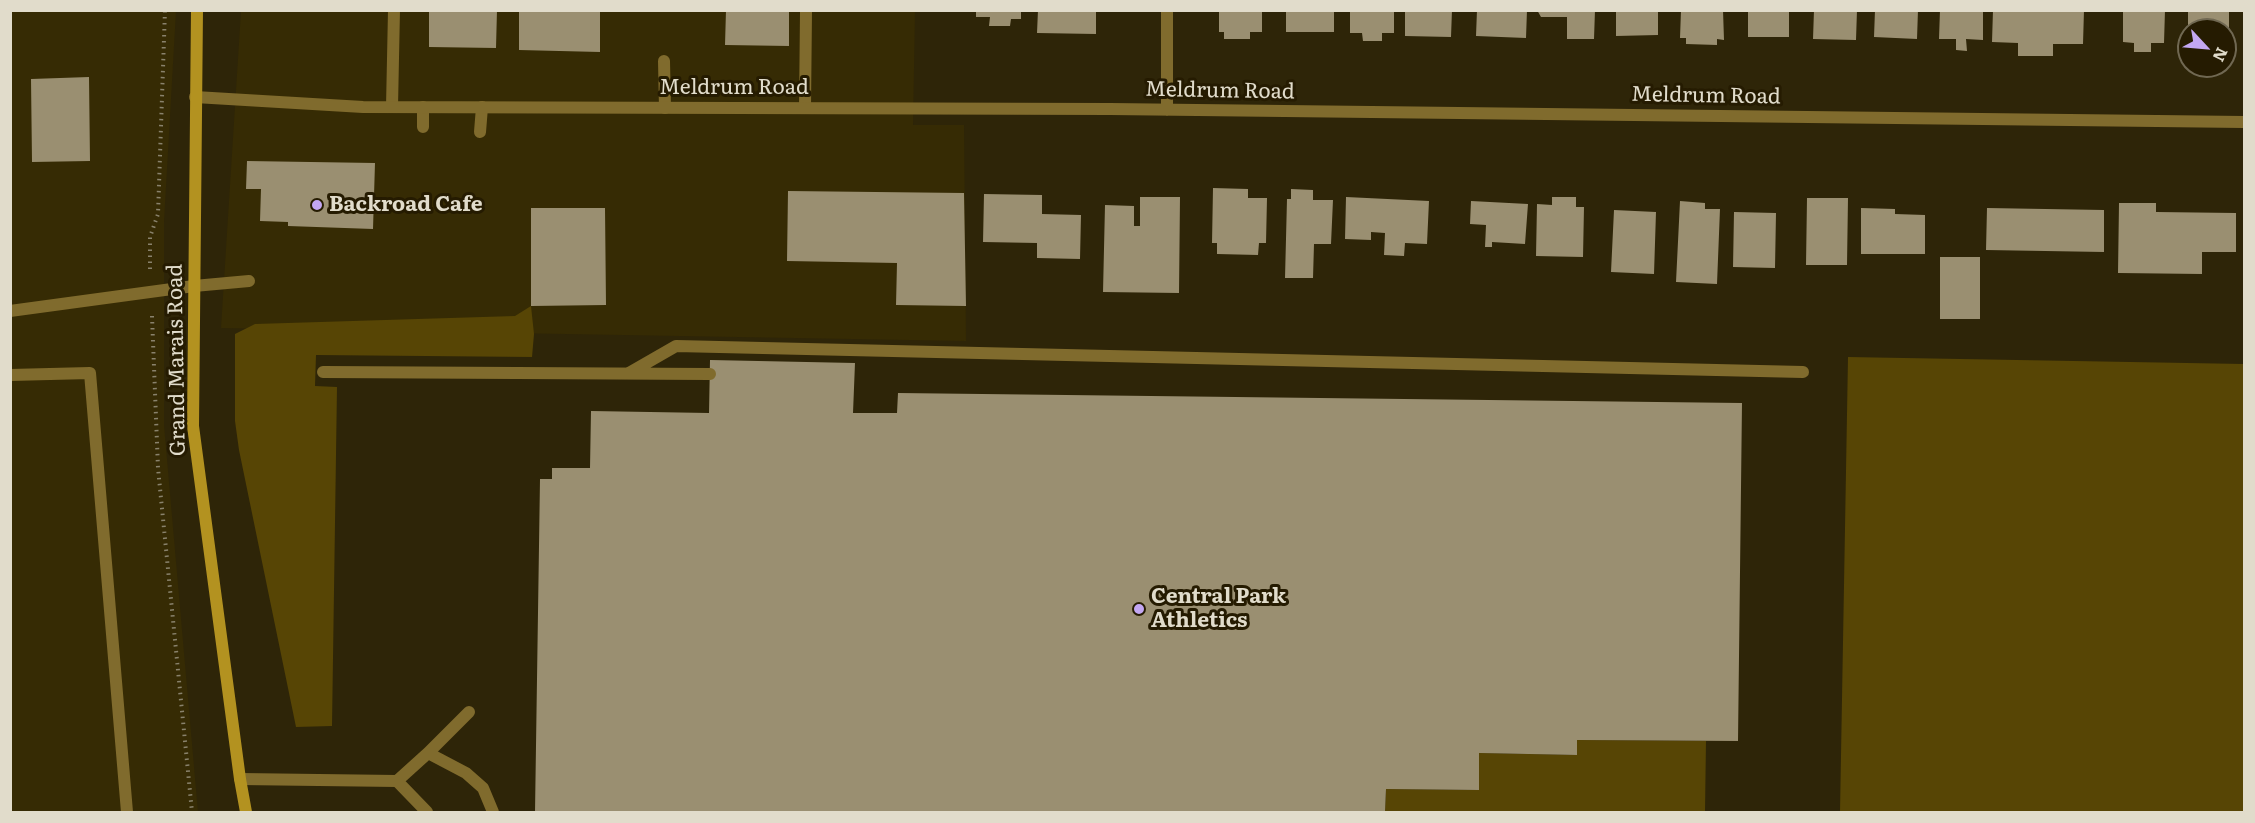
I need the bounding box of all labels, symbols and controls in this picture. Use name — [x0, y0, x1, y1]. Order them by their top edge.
north arrow — [2177, 18, 2237, 78]
text: N — [2208, 44, 2235, 66]
street label: Meldrum Road — [659, 75, 809, 101]
street label: Meldrum Road — [1145, 77, 1295, 105]
street label: Meldrum Road — [1631, 82, 1781, 110]
place label: Backroad Cafe — [329, 192, 483, 218]
marker: Backroad Cafe — [310, 198, 324, 212]
street label: Grand Marais Road — [163, 264, 191, 456]
place label: Central Park Athletics — [1151, 584, 1286, 634]
marker: Central Park Athletics — [1132, 602, 1146, 616]

